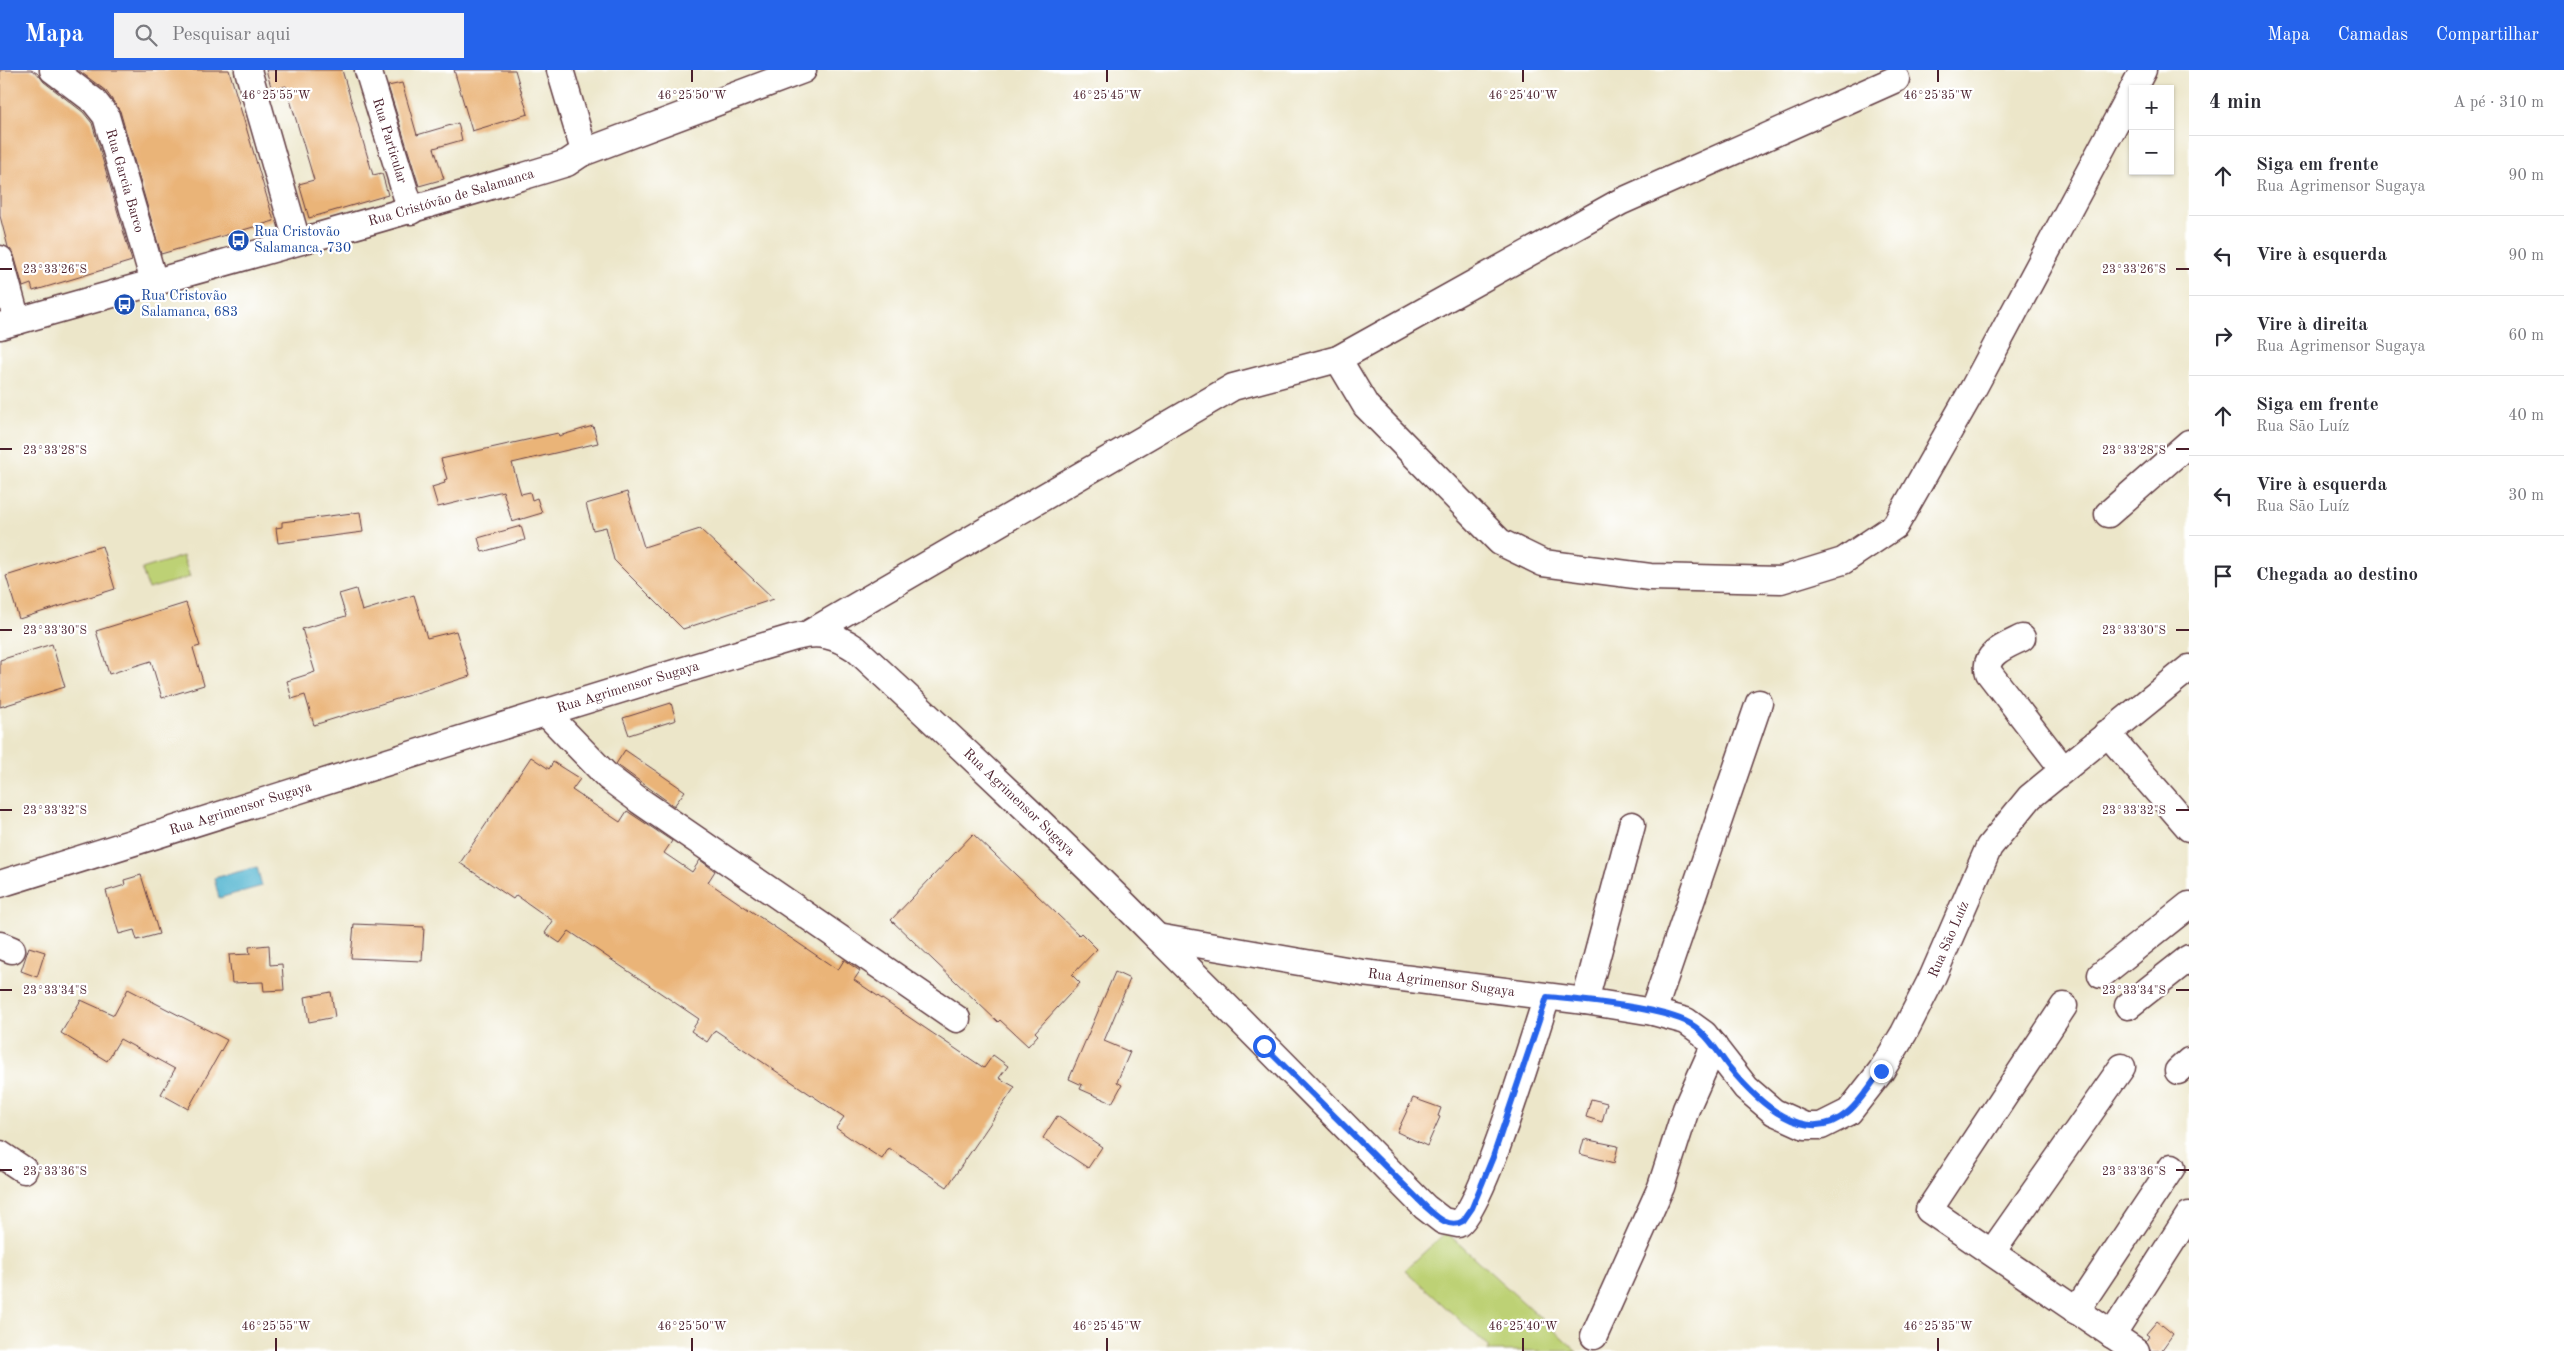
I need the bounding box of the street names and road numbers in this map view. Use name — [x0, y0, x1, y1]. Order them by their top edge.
street label: Rua Particular — [370, 96, 409, 185]
street label: Rua Garcia Barco — [103, 127, 146, 234]
street label: Rua Cristóvão de Salamanca — [366, 166, 536, 229]
street label: Rua Agrimensor Sugaya — [555, 659, 701, 716]
street label: Rua Agrimensor Sugaya — [961, 746, 1078, 859]
street label: Rua Agrimensor Sugaya — [168, 779, 313, 838]
street label: Rua São Luíz — [1926, 899, 1972, 980]
street label: Rua Agrimensor Sugaya — [1367, 967, 1516, 999]

